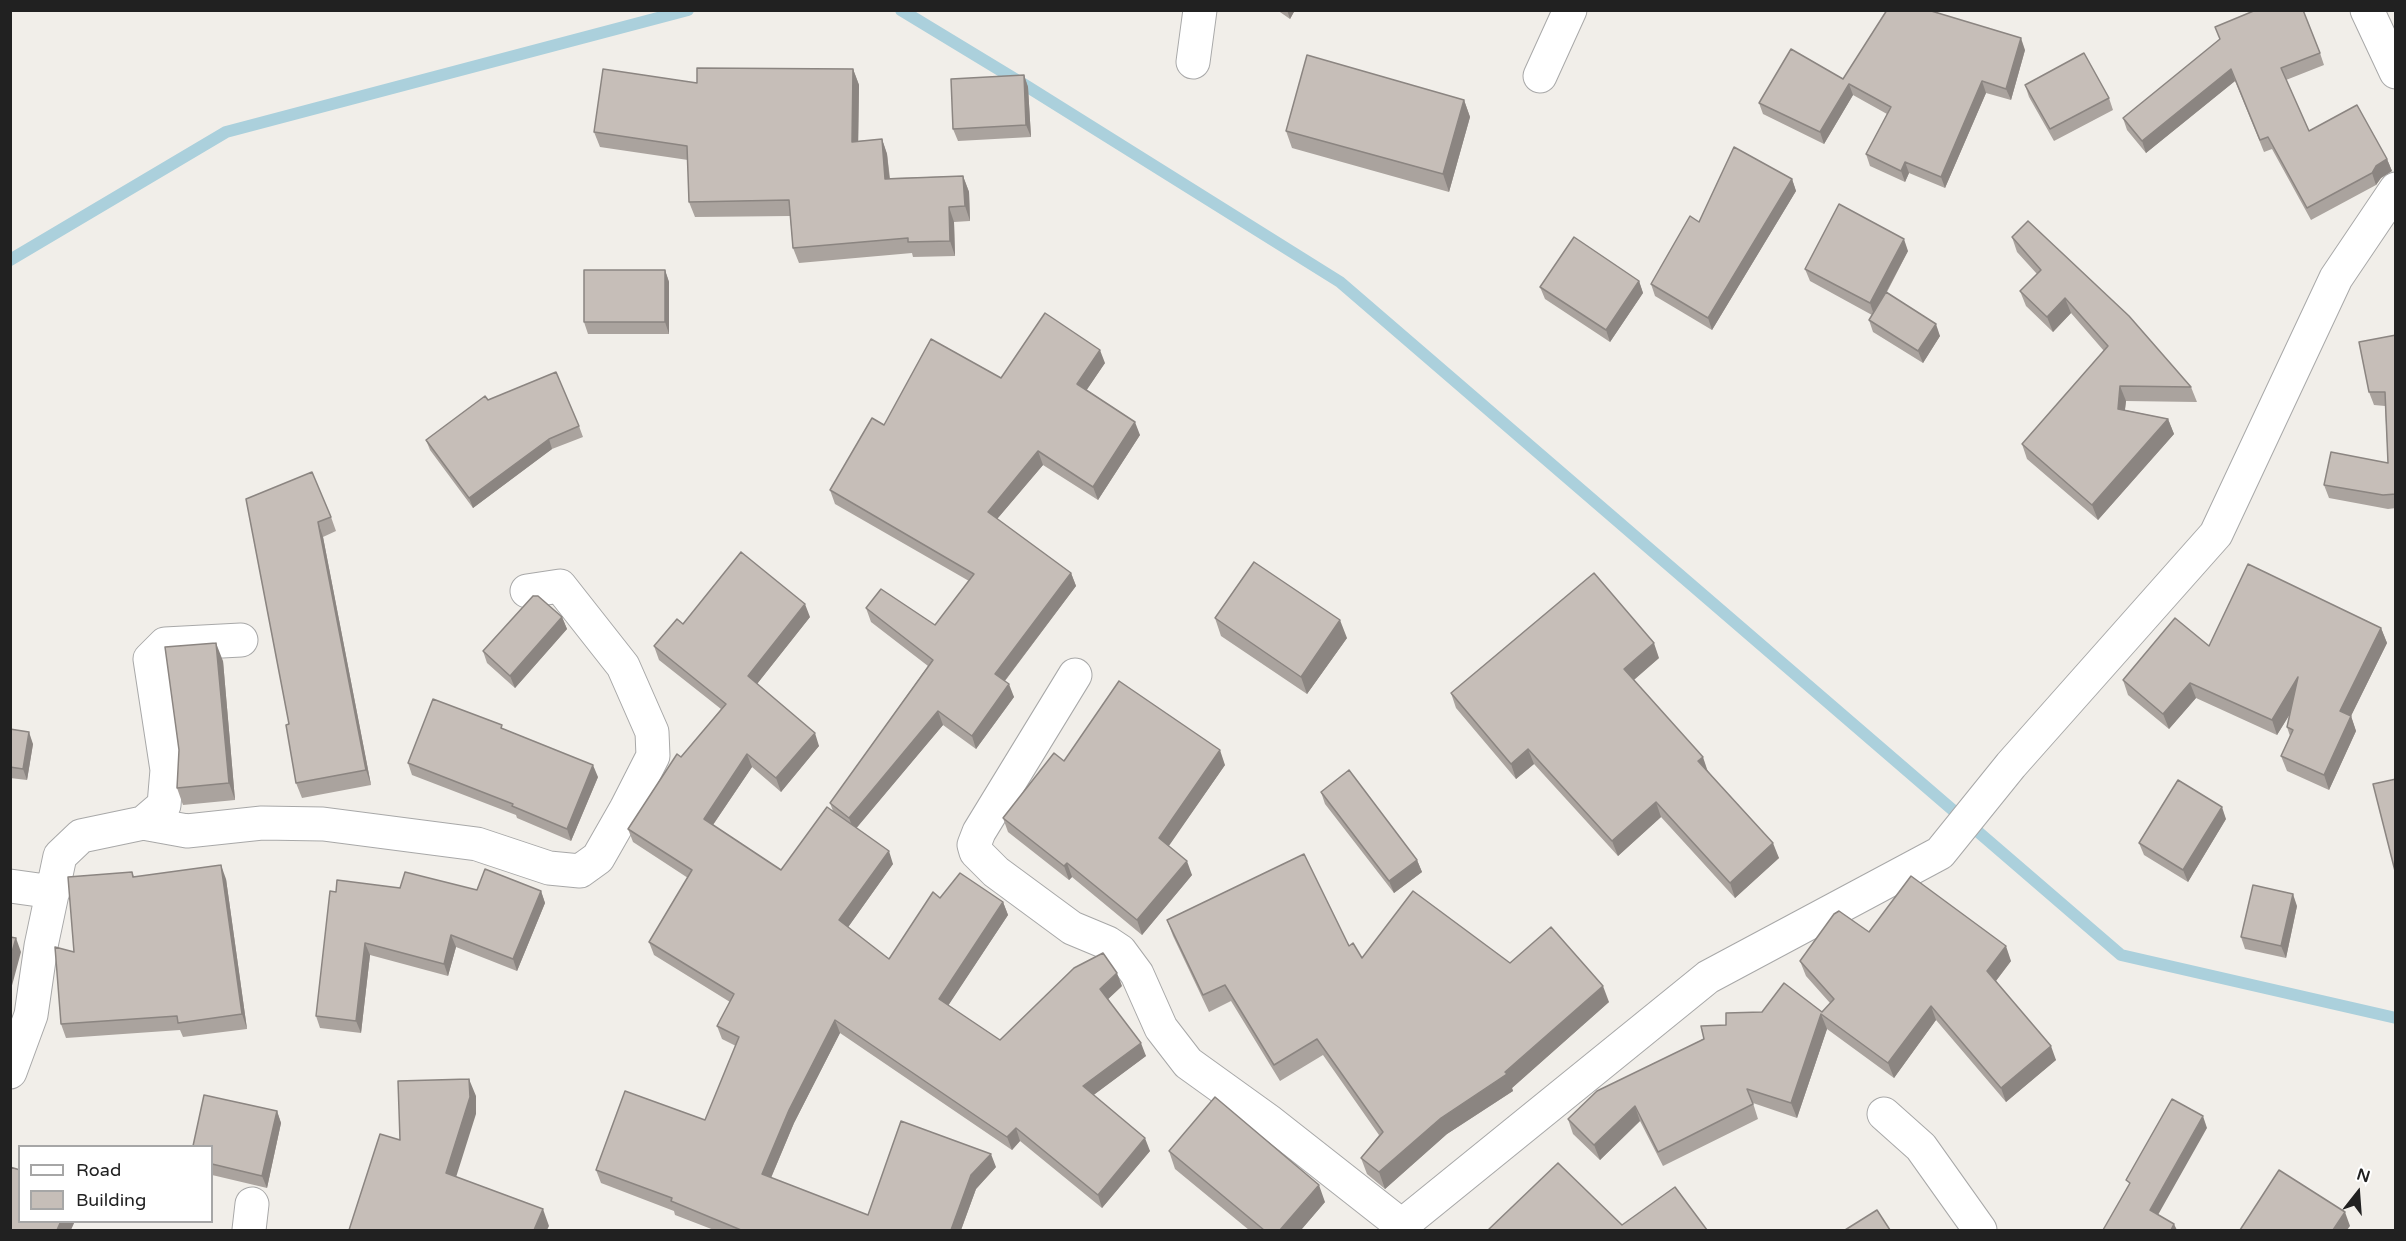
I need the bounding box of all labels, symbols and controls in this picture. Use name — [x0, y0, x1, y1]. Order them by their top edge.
legend — [18, 1145, 213, 1223]
text: Road — [76, 1159, 121, 1181]
north arrow — [2328, 1163, 2388, 1223]
text: N — [2354, 1164, 2372, 1187]
text: Building — [76, 1189, 146, 1211]

